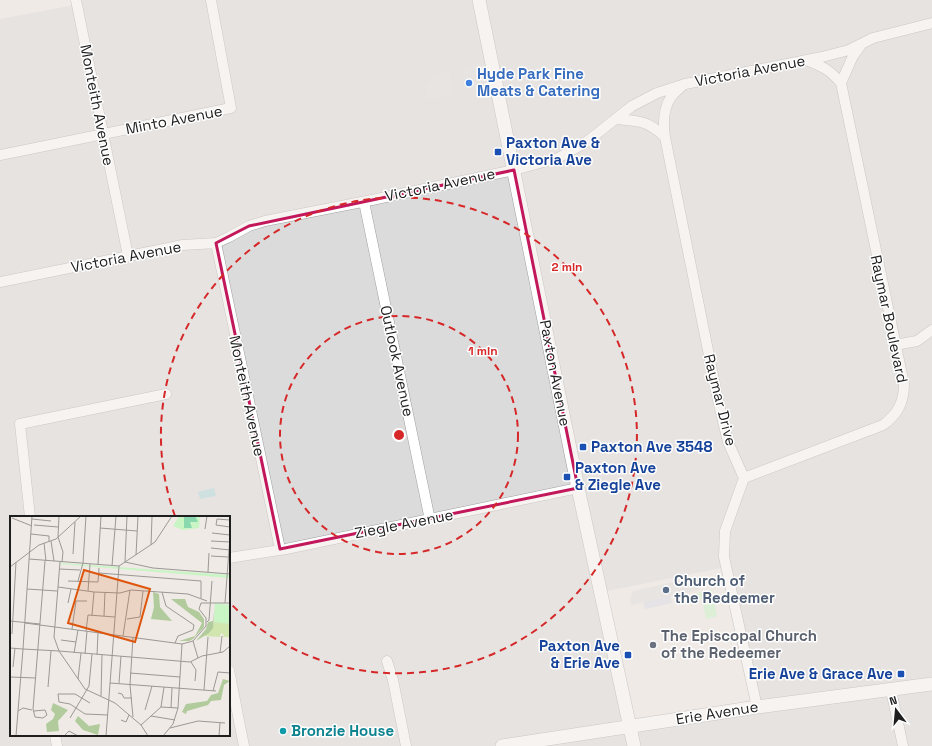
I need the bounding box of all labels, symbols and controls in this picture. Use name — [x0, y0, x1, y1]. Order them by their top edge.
street label: Monteith Avenue — [76, 43, 119, 167]
street label: Victoria Avenue — [693, 50, 807, 91]
place label: Hyde Park Fine Meats & Catering — [477, 64, 600, 100]
marker: Hyde Park Fine Meats & Catering — [464, 78, 474, 88]
street label: Minto Avenue — [124, 101, 224, 138]
place label: Paxton Ave & Victoria Ave — [506, 133, 600, 169]
marker: Paxton Ave & Victoria Ave — [493, 147, 503, 157]
street label: Victoria Avenue — [383, 164, 497, 205]
street label: Victoria Avenue — [69, 236, 183, 277]
street label: Raymar Boulevard — [867, 253, 912, 385]
text: 2 min — [551, 259, 583, 275]
street label: Outlook Avenue — [376, 304, 419, 418]
street label: Paxton Avenue — [536, 318, 575, 428]
street label: Monteith Avenue — [225, 334, 270, 458]
text: 1 min — [468, 343, 498, 359]
street label: Raymar Drive — [700, 352, 741, 448]
centre of rings — [392, 428, 406, 442]
place label: Paxton Ave 3548 — [591, 437, 713, 456]
marker: Paxton Ave 3548 — [578, 442, 588, 452]
place label: Paxton Ave & Ziegle Ave — [575, 458, 661, 494]
marker: Paxton Ave & Ziegle Ave — [562, 472, 572, 482]
street label: Ziegle Avenue — [353, 505, 455, 542]
inset map — [10, 516, 230, 736]
place label: Church of the Redeemer — [674, 571, 775, 607]
marker: Church of the Redeemer — [661, 585, 671, 595]
place label: The Episcopal Church of the Redeemer — [661, 626, 817, 662]
place label: Paxton Ave & Erie Ave — [539, 636, 620, 672]
marker: The Episcopal Church of the Redeemer — [648, 640, 658, 650]
marker: Paxton Ave & Erie Ave — [623, 650, 633, 660]
place label: Erie Ave & Grace Ave — [749, 664, 893, 683]
marker: Erie Ave & Grace Ave — [896, 669, 906, 679]
north arrow — [876, 690, 916, 730]
text: N — [888, 693, 899, 708]
street label: Erie Avenue — [674, 697, 760, 728]
place label: Bronzie House — [291, 721, 394, 740]
marker: Bronzie House — [278, 726, 288, 736]

